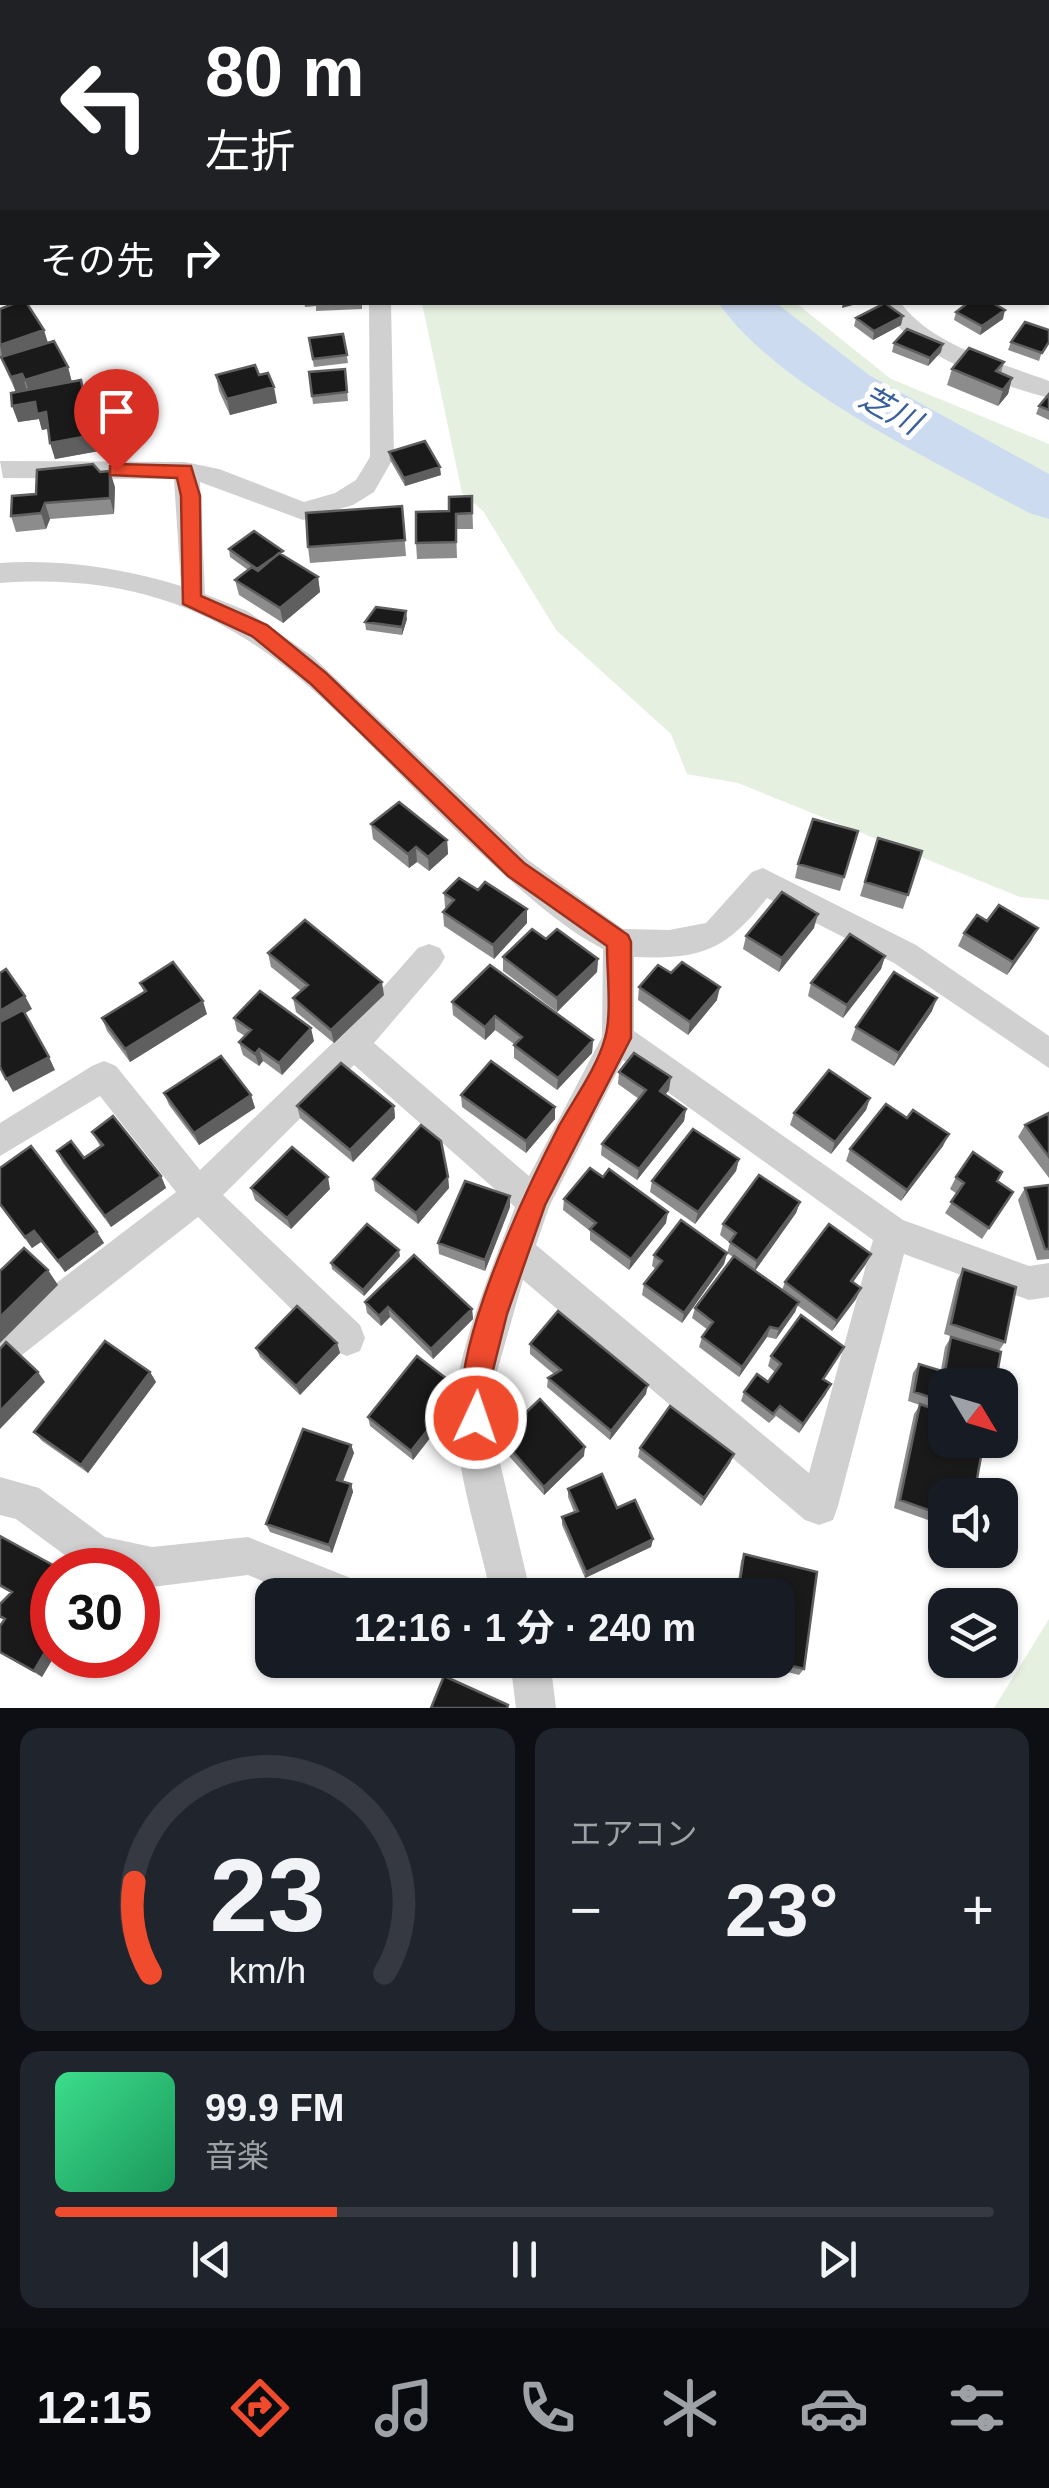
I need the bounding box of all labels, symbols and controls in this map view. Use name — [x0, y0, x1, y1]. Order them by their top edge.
text: 80 m — [205, 33, 365, 111]
icon: left — [40, 40, 170, 170]
text: 左折 — [205, 126, 295, 177]
icon: right — [174, 230, 229, 285]
text: その先 — [40, 240, 154, 282]
pin — [74, 369, 159, 472]
water label: 芝川 — [853, 379, 929, 443]
icon: arrive — [89, 384, 144, 439]
position arrow — [424, 1366, 528, 1470]
north arrow — [928, 1368, 1018, 1458]
map controls — [928, 1368, 1018, 1678]
button: sound — [928, 1478, 1018, 1568]
speed limit sign: 30 — [30, 1548, 160, 1678]
button: layers — [928, 1588, 1018, 1678]
text: 12:16 · 1 分 · 240 m — [354, 1607, 696, 1649]
text: エアコン — [570, 1816, 698, 1852]
text: 23 — [209, 1837, 325, 1953]
text: 23° — [725, 1868, 838, 1952]
text: − — [570, 1879, 602, 1941]
text: + — [962, 1879, 994, 1941]
text: km/h — [229, 1951, 306, 1991]
text: 99.9 FM — [205, 2087, 344, 2129]
text: 音楽 — [205, 2138, 269, 2174]
icon: previous — [184, 2232, 239, 2287]
icon: pause — [497, 2232, 552, 2287]
icon: next — [810, 2232, 865, 2287]
icon: directions — [225, 2373, 295, 2443]
icon: music — [369, 2373, 439, 2443]
icon: phone — [512, 2373, 582, 2443]
icon: climate — [655, 2373, 725, 2443]
icon: car — [799, 2373, 869, 2443]
icon: filters — [942, 2373, 1012, 2443]
text: 12:15 — [37, 2382, 152, 2433]

